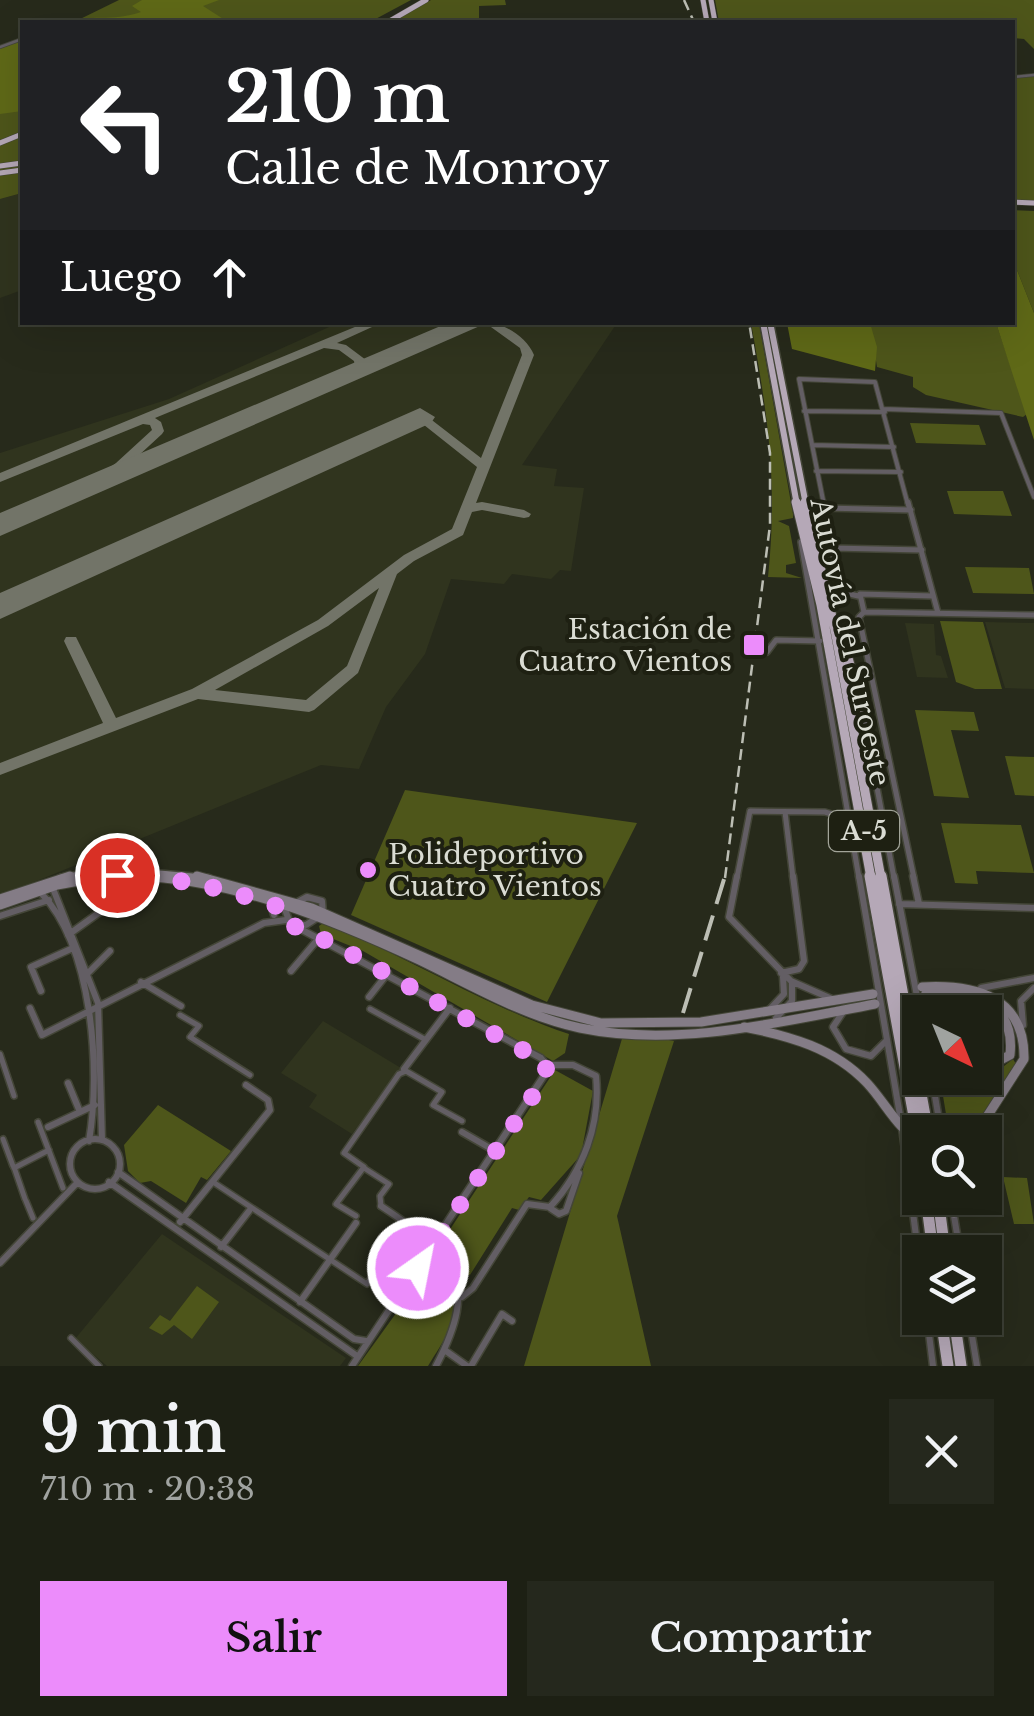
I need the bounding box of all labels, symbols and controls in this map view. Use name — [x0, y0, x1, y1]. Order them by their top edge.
text: 210 m — [225, 54, 450, 141]
icon: left — [60, 60, 190, 190]
text: Calle de Monroy — [225, 140, 610, 196]
icon: ahead — [202, 250, 257, 305]
text: Luego — [60, 254, 182, 301]
street label: Autovía del Suroeste — [802, 494, 898, 789]
place label: Estación de Cuatro Vientos — [518, 612, 732, 679]
marker: Estación de Cuatro Vientos — [741, 632, 767, 658]
road number: A-5 — [829, 811, 899, 851]
pin — [75, 833, 160, 918]
place label: Polideportivo Cuatro Vientos — [388, 837, 602, 904]
icon: arrive — [90, 848, 145, 903]
marker: Polideportivo Cuatro Vientos — [357, 859, 379, 881]
north arrow — [902, 995, 1002, 1095]
map controls — [902, 995, 1002, 1335]
button: search — [902, 1115, 1002, 1215]
position arrow — [366, 1216, 470, 1320]
button: layers — [902, 1235, 1002, 1335]
text: 9 min — [40, 1394, 226, 1468]
button: close — [889, 1399, 994, 1504]
text: 710 m · 20:38 — [40, 1469, 255, 1509]
button: Salir — [40, 1581, 507, 1696]
button: Compartir — [527, 1581, 994, 1696]

